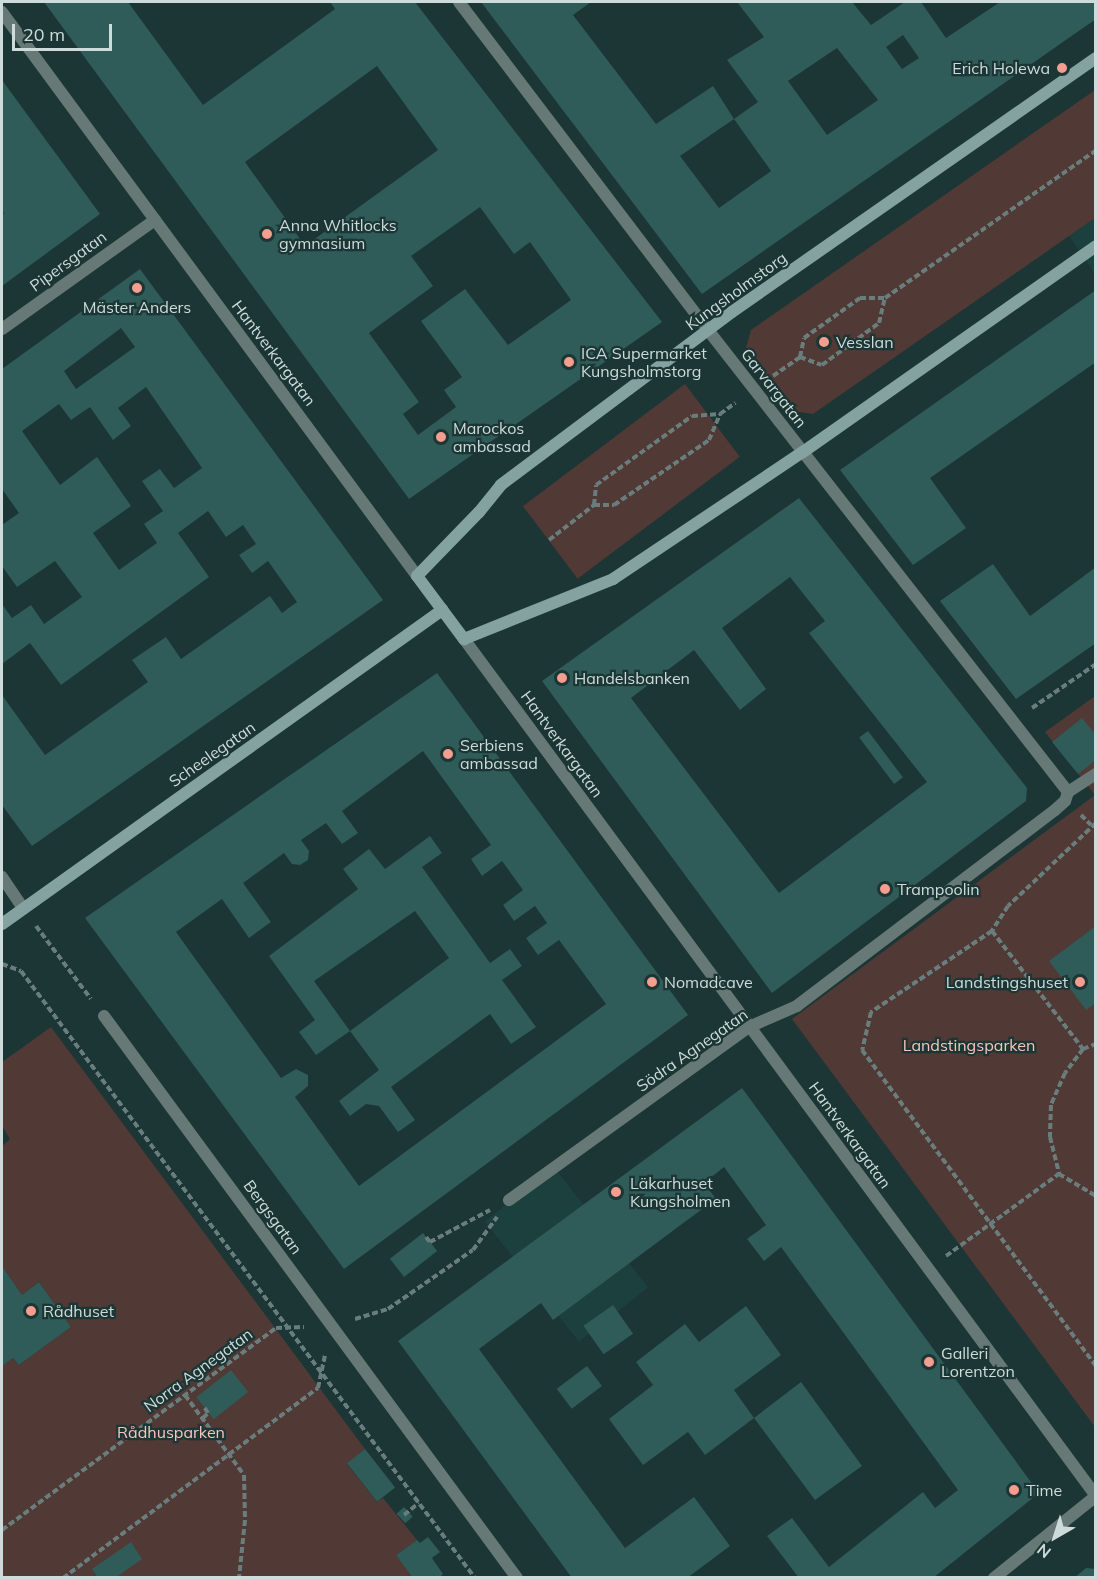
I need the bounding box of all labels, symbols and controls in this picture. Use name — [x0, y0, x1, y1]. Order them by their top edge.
scale bar — [15, 12, 116, 50]
text: 20 m — [23, 23, 65, 46]
place label: Erich Holewa — [952, 58, 1050, 78]
marker: Erich Holewa — [1055, 61, 1069, 75]
place label: Anna Whitlocks gymnasium — [279, 215, 397, 253]
street label: Pipersgatan — [26, 227, 110, 295]
marker: Anna Whitlocks gymnasium — [260, 227, 274, 241]
street label: Kungsholmstorg — [682, 248, 790, 334]
marker: Mäster Anders — [130, 281, 144, 295]
street label: Hantverkargatan — [228, 296, 320, 410]
place label: Mäster Anders — [83, 297, 191, 317]
place label: Vesslan — [836, 332, 894, 352]
marker: Vesslan — [817, 335, 831, 349]
place label: ICA Supermarket Kungsholmstorg — [581, 343, 707, 381]
street label: Garvargatan — [737, 345, 811, 431]
marker: ICA Supermarket Kungsholmstorg — [562, 355, 576, 369]
place label: Marockos ambassad — [453, 418, 531, 456]
marker: Marockos ambassad — [434, 430, 448, 444]
place label: Handelsbanken — [574, 668, 690, 688]
marker: Handelsbanken — [555, 671, 569, 685]
street label: Hantverkargatan — [517, 687, 607, 801]
street label: Scheelegatan — [165, 717, 259, 791]
place label: Serbiens ambassad — [460, 735, 538, 773]
marker: Serbiens ambassad — [441, 747, 455, 761]
place label: Trampoolin — [897, 879, 980, 899]
marker: Trampoolin — [878, 882, 892, 896]
place label: Nomadcave — [664, 972, 753, 992]
place label: Landstingshuset — [946, 972, 1068, 992]
marker: Nomadcave — [645, 975, 659, 989]
marker: Landstingshuset — [1073, 975, 1087, 989]
street label: Södra Agnegatan — [633, 1004, 751, 1096]
park label: Landstingsparken — [903, 1035, 1035, 1055]
street label: Hantverkargatan — [805, 1078, 895, 1192]
place label: Läkarhuset Kungsholmen — [630, 1173, 731, 1211]
street label: Bergsgatan — [240, 1176, 306, 1258]
marker: Läkarhuset Kungsholmen — [607, 1183, 625, 1201]
place label: Rådhuset — [43, 1301, 114, 1321]
marker: Rådhuset — [24, 1304, 38, 1318]
street label: Norra Agnegatan — [140, 1324, 256, 1416]
place label: Galleri Lorentzon — [941, 1343, 1015, 1381]
marker: Galleri Lorentzon — [922, 1355, 936, 1369]
park label: Rådhusparken — [117, 1422, 225, 1442]
place label: Time — [1026, 1480, 1062, 1500]
marker: Time — [1007, 1483, 1021, 1497]
north arrow — [1025, 1507, 1085, 1567]
text: N — [1033, 1539, 1055, 1563]

